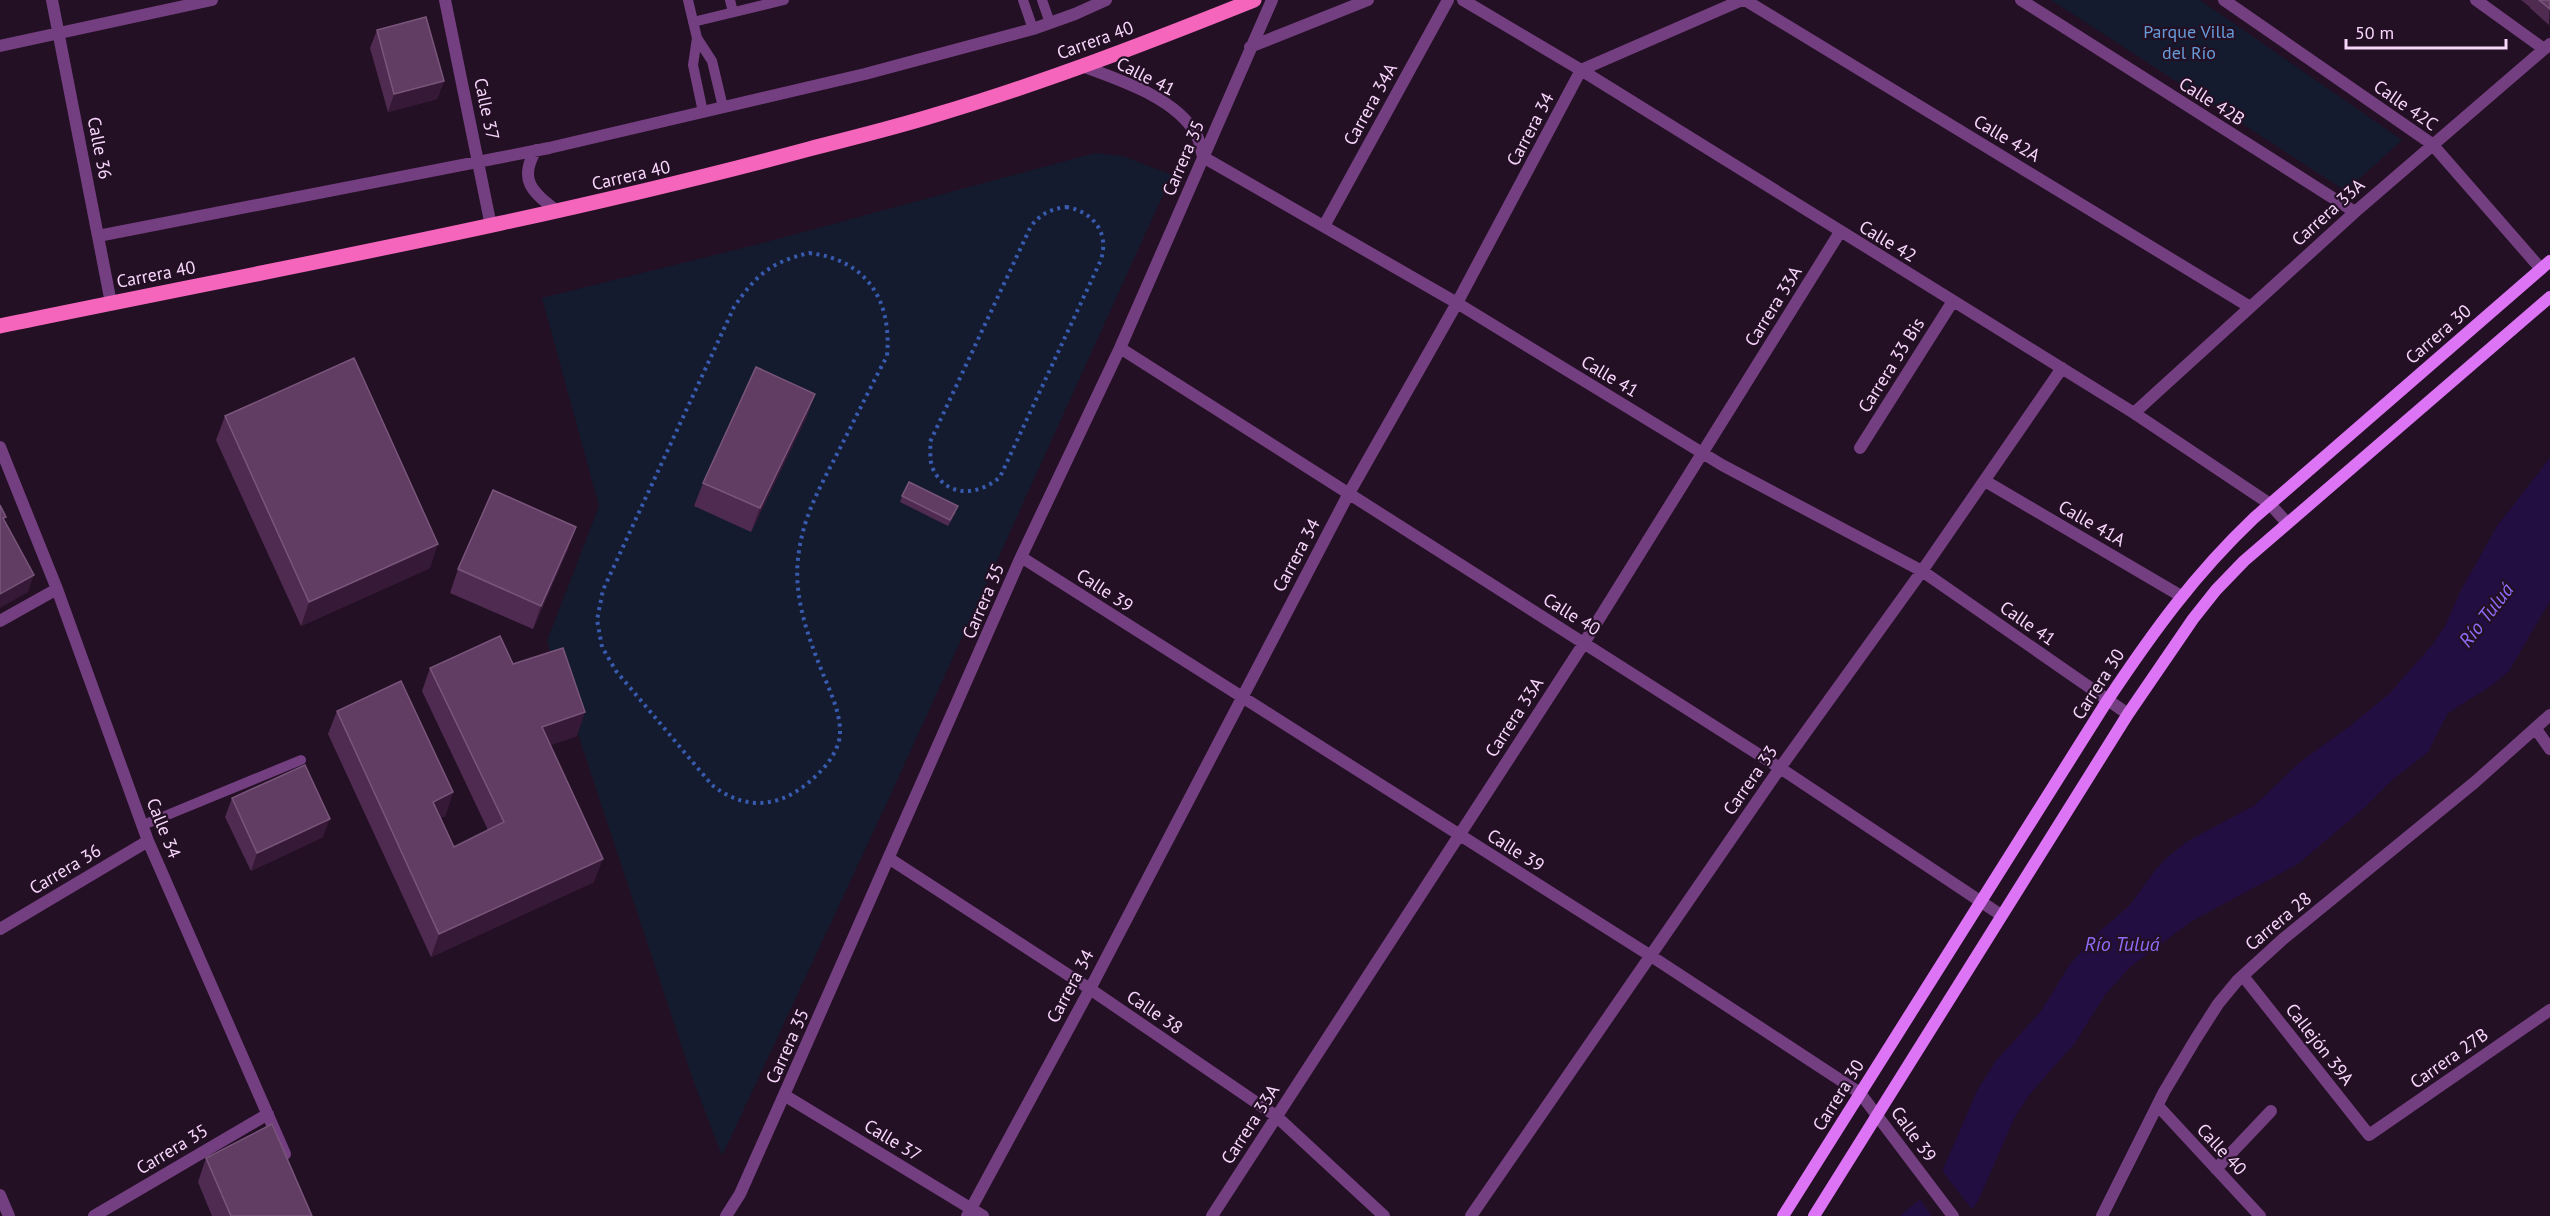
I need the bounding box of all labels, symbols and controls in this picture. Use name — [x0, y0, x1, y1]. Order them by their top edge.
scale bar — [2346, 12, 2506, 50]
street label: Carrera 40 — [1054, 15, 1137, 64]
park label: Parque Villa del Río — [2143, 20, 2235, 64]
text: 50 m — [2355, 21, 2394, 44]
street label: Calle 41 — [1113, 51, 1179, 101]
street label: Carrera 34A — [1338, 59, 1402, 149]
street label: Calle 42B — [2175, 72, 2249, 130]
street label: Calle 42C — [2369, 75, 2443, 135]
street label: Calle 37 — [469, 76, 505, 142]
street label: Carrera 34 — [1501, 88, 1559, 170]
street label: Calle 42A — [1970, 109, 2045, 167]
street label: Calle 36 — [83, 115, 117, 181]
street label: Carrera 35 — [1157, 117, 1209, 199]
street label: Carrera 40 — [590, 155, 673, 195]
street label: Carrera 33A — [2287, 173, 2370, 251]
street label: Calle 42 — [1855, 215, 1921, 267]
street label: Carrera 40 — [115, 255, 198, 293]
street label: Carrera 33A — [1739, 261, 1807, 350]
street label: Carrera 30 — [2400, 299, 2476, 369]
street label: Carrera 33 Bis — [1853, 313, 1929, 417]
street label: Calle 41 — [1577, 350, 1643, 402]
street label: Calle 41A — [2054, 495, 2130, 552]
street label: Carrera 34 — [1267, 514, 1325, 596]
street label: Carrera 35 — [957, 560, 1009, 642]
street label: Calle 39 — [1072, 563, 1138, 617]
water label: Río Tuluá — [2453, 577, 2519, 653]
street label: Calle 40 — [1539, 588, 1605, 641]
street label: Calle 41 — [1996, 596, 2060, 650]
street label: Carrera 30 — [2067, 644, 2129, 724]
street label: Carrera 33A — [1480, 672, 1548, 761]
street label: Carrera 33 — [1718, 741, 1782, 819]
street label: Calle 34 — [142, 794, 187, 862]
street label: Calle 39 — [1483, 824, 1549, 876]
street label: Carrera 36 — [25, 839, 105, 899]
street label: Carrera 28 — [2240, 887, 2316, 955]
water label: Río Tuluá — [2085, 931, 2160, 957]
street label: Carrera 34 — [1041, 945, 1099, 1027]
street label: Calle 38 — [1122, 985, 1188, 1039]
street label: Callejón 39A — [2281, 998, 2359, 1090]
street label: Carrera 35 — [760, 1005, 814, 1087]
street label: Carrera 27B — [2405, 1023, 2493, 1093]
street label: Carrera 30 — [1807, 1055, 1869, 1135]
street label: Carrera 33A — [1216, 1079, 1284, 1168]
street label: Calle 39 — [1886, 1102, 1942, 1166]
street label: Calle 37 — [860, 1114, 926, 1166]
street label: Calle 40 — [2192, 1118, 2252, 1180]
street label: Carrera 35 — [132, 1119, 212, 1179]

